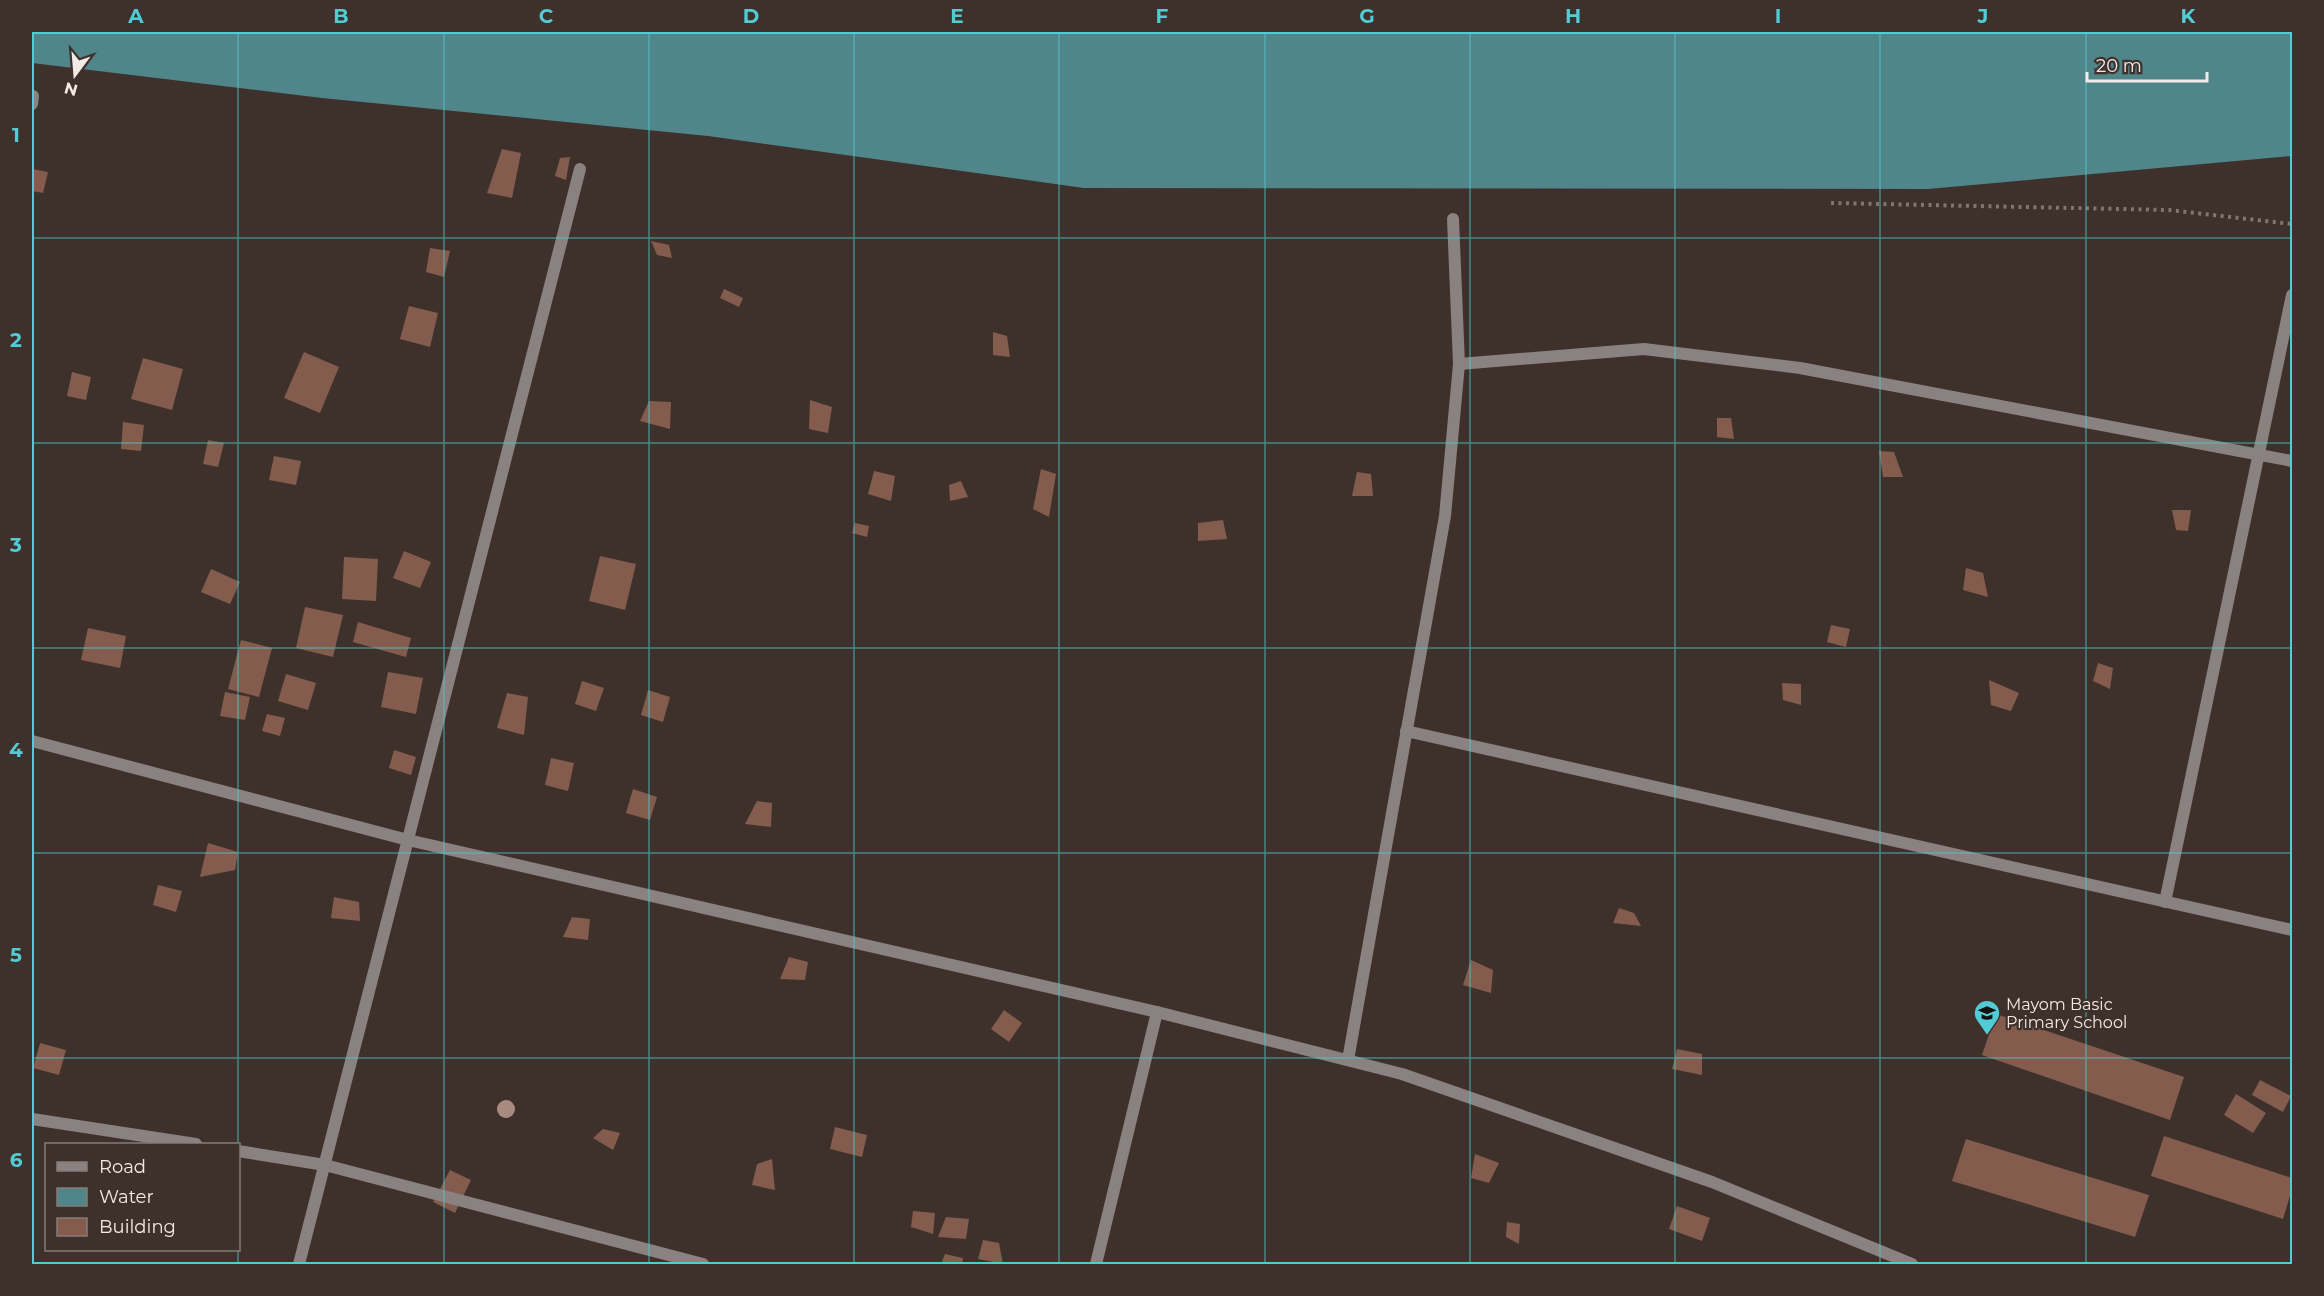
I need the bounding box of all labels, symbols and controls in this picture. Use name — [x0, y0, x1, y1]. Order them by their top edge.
text: A — [127, 4, 144, 28]
text: B — [333, 4, 349, 28]
text: C — [539, 4, 554, 28]
text: D — [743, 4, 759, 28]
text: E — [950, 4, 964, 28]
text: F — [1156, 4, 1169, 28]
text: G — [1359, 4, 1375, 28]
text: H — [1565, 4, 1581, 28]
text: I — [1775, 4, 1781, 28]
text: J — [1977, 4, 1988, 28]
text: K — [2181, 4, 2197, 28]
north arrow — [45, 45, 105, 105]
scale bar — [2087, 45, 2207, 83]
text: 20 m — [2096, 55, 2142, 77]
text: N — [62, 78, 80, 100]
text: 1 — [12, 123, 20, 147]
text: 2 — [10, 328, 22, 352]
text: 3 — [9, 533, 22, 557]
text: 4 — [9, 738, 23, 762]
text: 5 — [10, 943, 22, 967]
place label: Mayom Basic Primary School — [2006, 995, 2127, 1032]
school or university icon: Mayom Basic Primary School — [1972, 998, 2002, 1036]
legend — [45, 1143, 240, 1251]
text: 6 — [10, 1148, 23, 1172]
text: Road — [99, 1156, 146, 1178]
text: Water — [99, 1186, 154, 1208]
text: Building — [99, 1216, 176, 1238]

